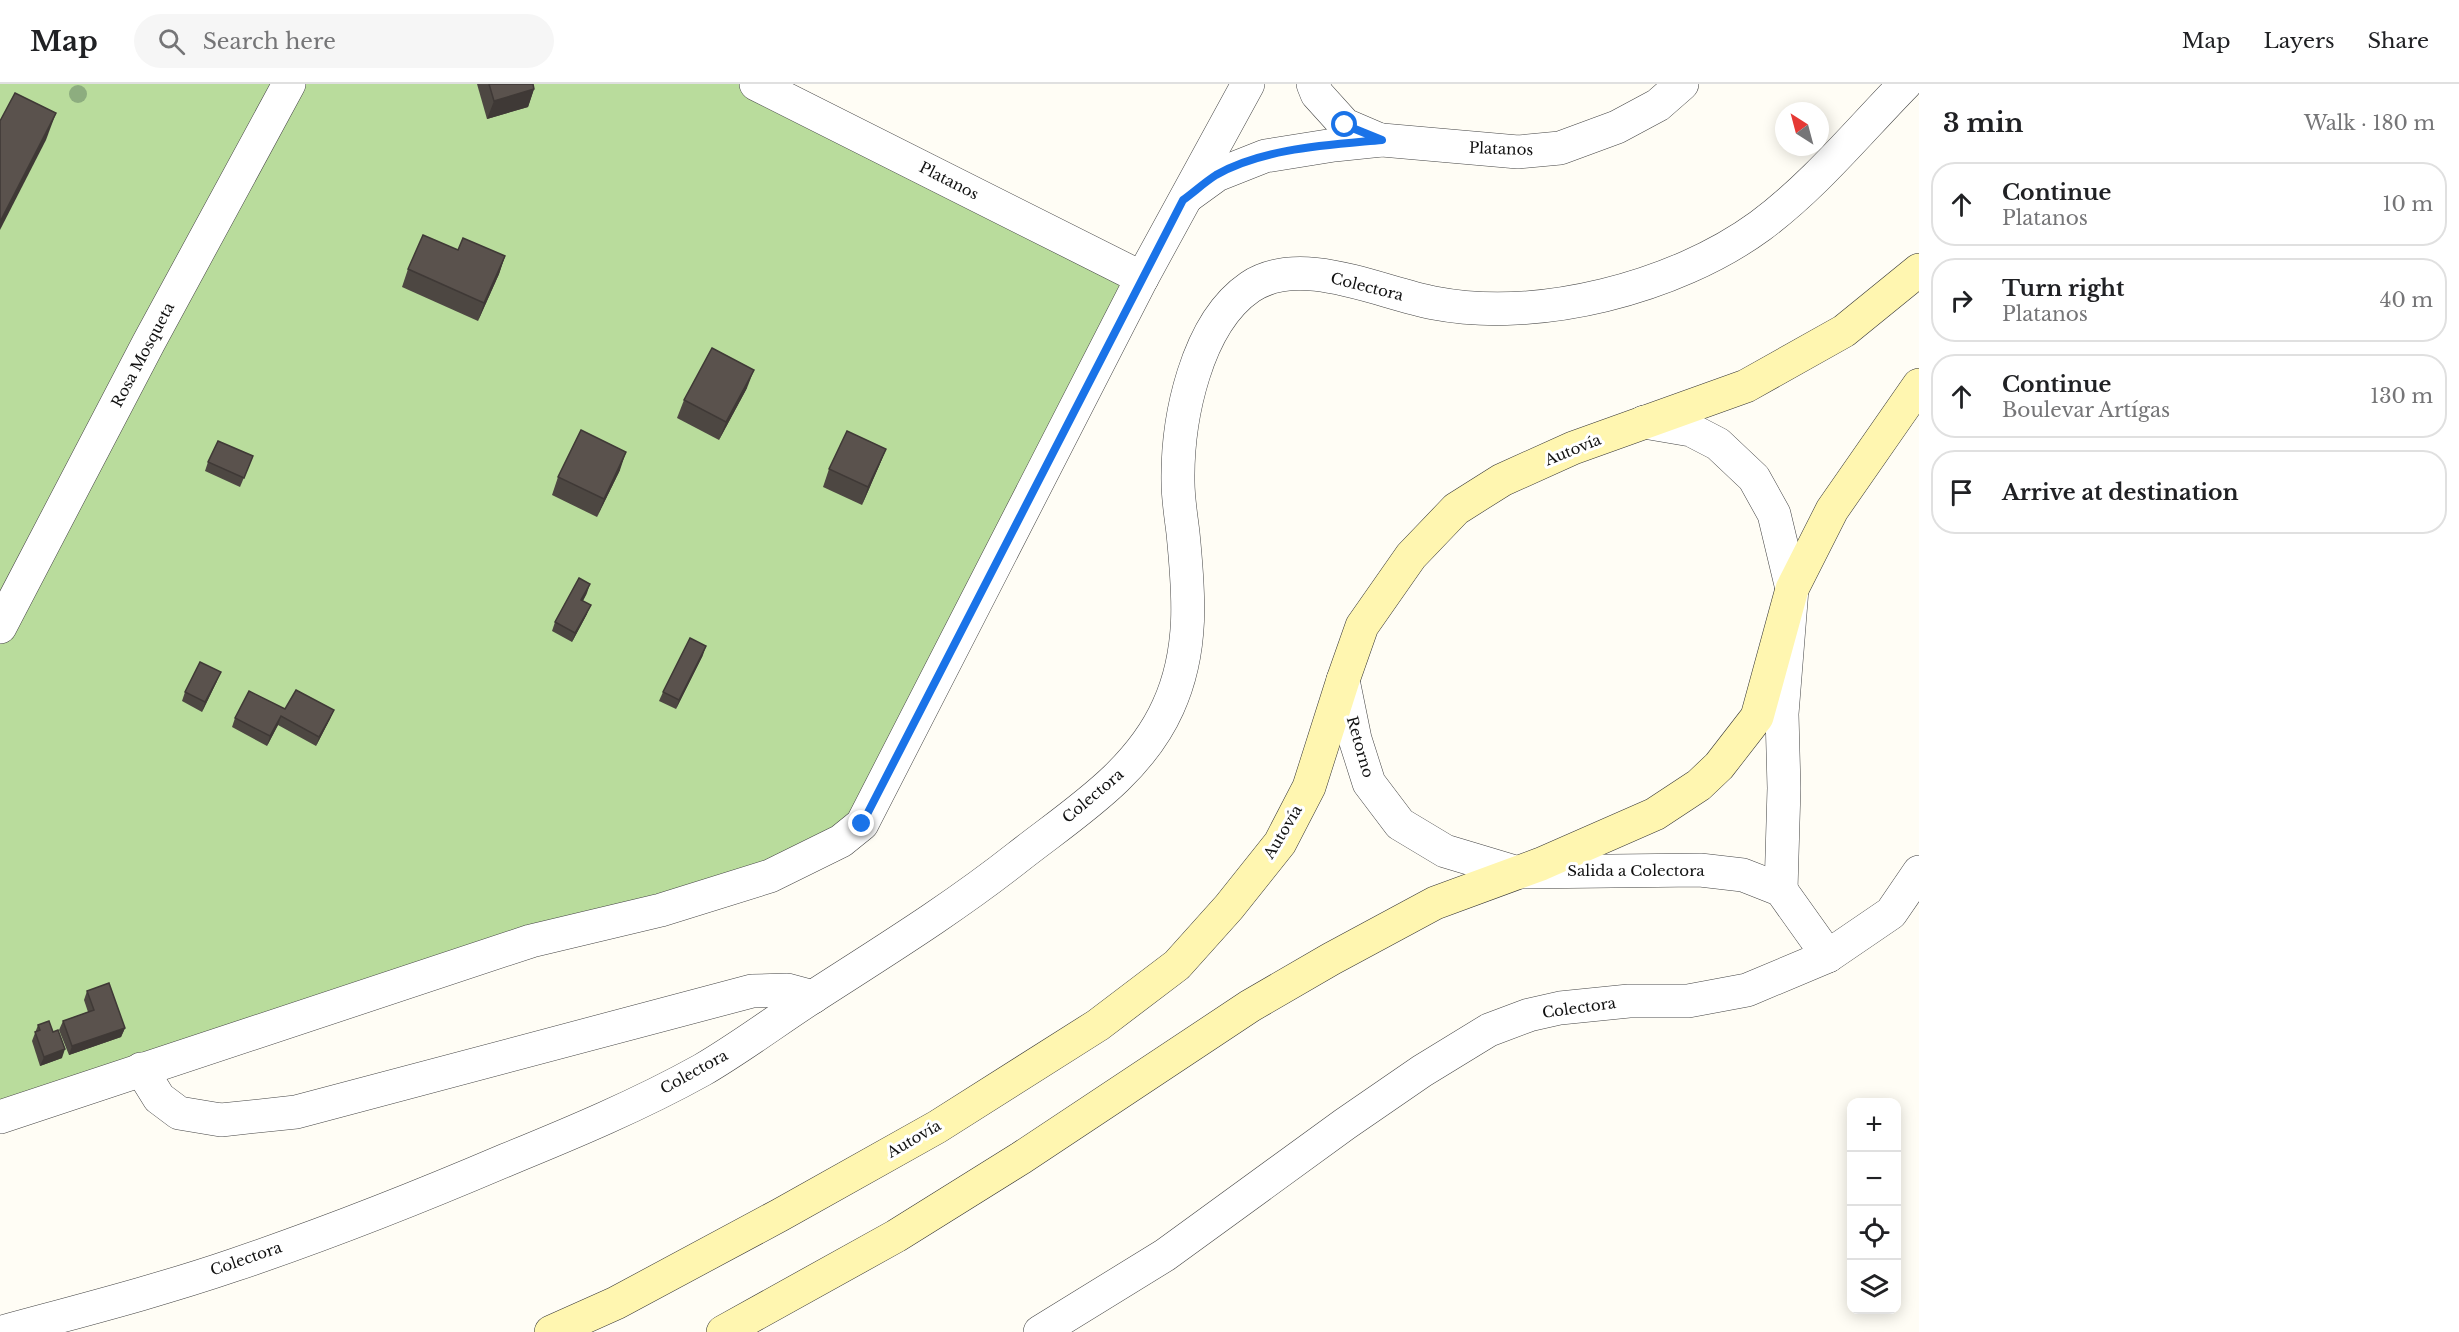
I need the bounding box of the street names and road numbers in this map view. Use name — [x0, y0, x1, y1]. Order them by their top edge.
street label: Platanos — [1468, 138, 1534, 159]
street label: Platanos — [916, 157, 982, 204]
street label: Colectora — [1329, 268, 1406, 305]
street label: Rosa Mosqueta — [107, 299, 178, 410]
street label: Autovía — [1541, 429, 1604, 470]
street label: Retorno — [1343, 714, 1378, 780]
street label: Colectora — [1058, 764, 1128, 827]
street label: Autovía — [1259, 801, 1306, 863]
street label: Salida a Colectora — [1567, 861, 1705, 880]
street label: Colectora — [1541, 993, 1618, 1022]
street label: Colectora — [657, 1045, 731, 1098]
street label: Autovía — [882, 1115, 945, 1162]
street label: Colectora — [208, 1237, 285, 1280]

